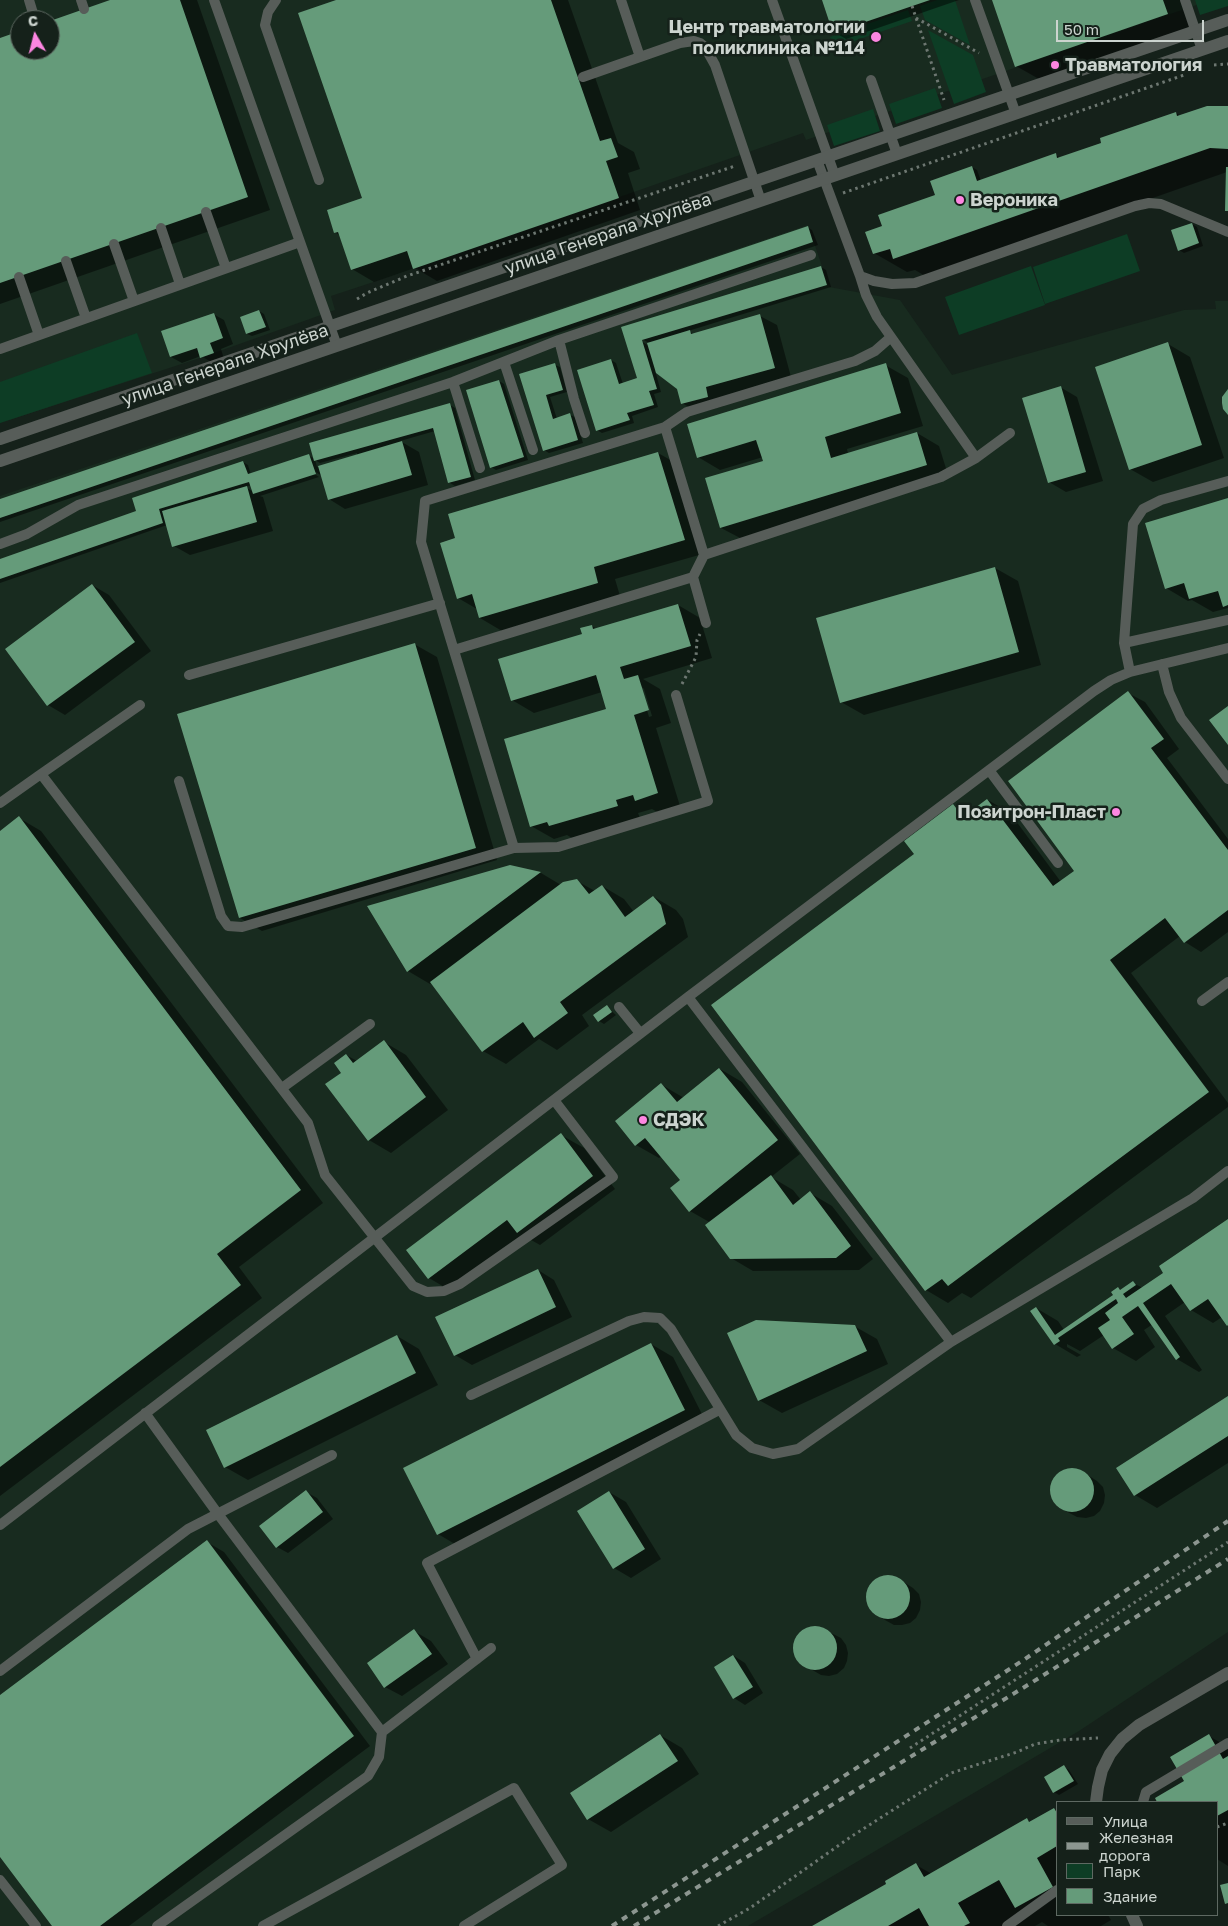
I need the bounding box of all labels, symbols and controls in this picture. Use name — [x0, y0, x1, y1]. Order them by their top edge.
north arrow — [10, 10, 60, 60]
scale bar — [1058, 10, 1206, 42]
text: С — [27, 12, 39, 30]
place label: Центр травматологии поликлиника №114 — [668, 16, 865, 58]
text: 50 m — [1064, 20, 1099, 38]
marker: Центр травматологии поликлиника №114 — [869, 30, 883, 44]
place label: Травматология — [1065, 54, 1202, 76]
marker: Травматология — [1049, 59, 1061, 71]
street label: улица Генерала Хрулёва — [502, 188, 714, 280]
place label: Вероника — [970, 189, 1058, 211]
marker: Вероника — [954, 194, 966, 206]
street label: улица Генерала Хрулёва — [119, 319, 331, 411]
place label: Позитрон-Пласт — [957, 801, 1106, 823]
marker: Позитрон-Пласт — [1110, 806, 1122, 818]
place label: СДЭК — [653, 1109, 705, 1131]
marker: СДЭК — [637, 1114, 649, 1126]
legend — [1056, 1801, 1218, 1916]
text: Улица — [1103, 1812, 1148, 1830]
text: Железная дорога — [1099, 1828, 1173, 1864]
text: Парк — [1103, 1862, 1141, 1880]
text: Здание — [1103, 1887, 1157, 1905]

